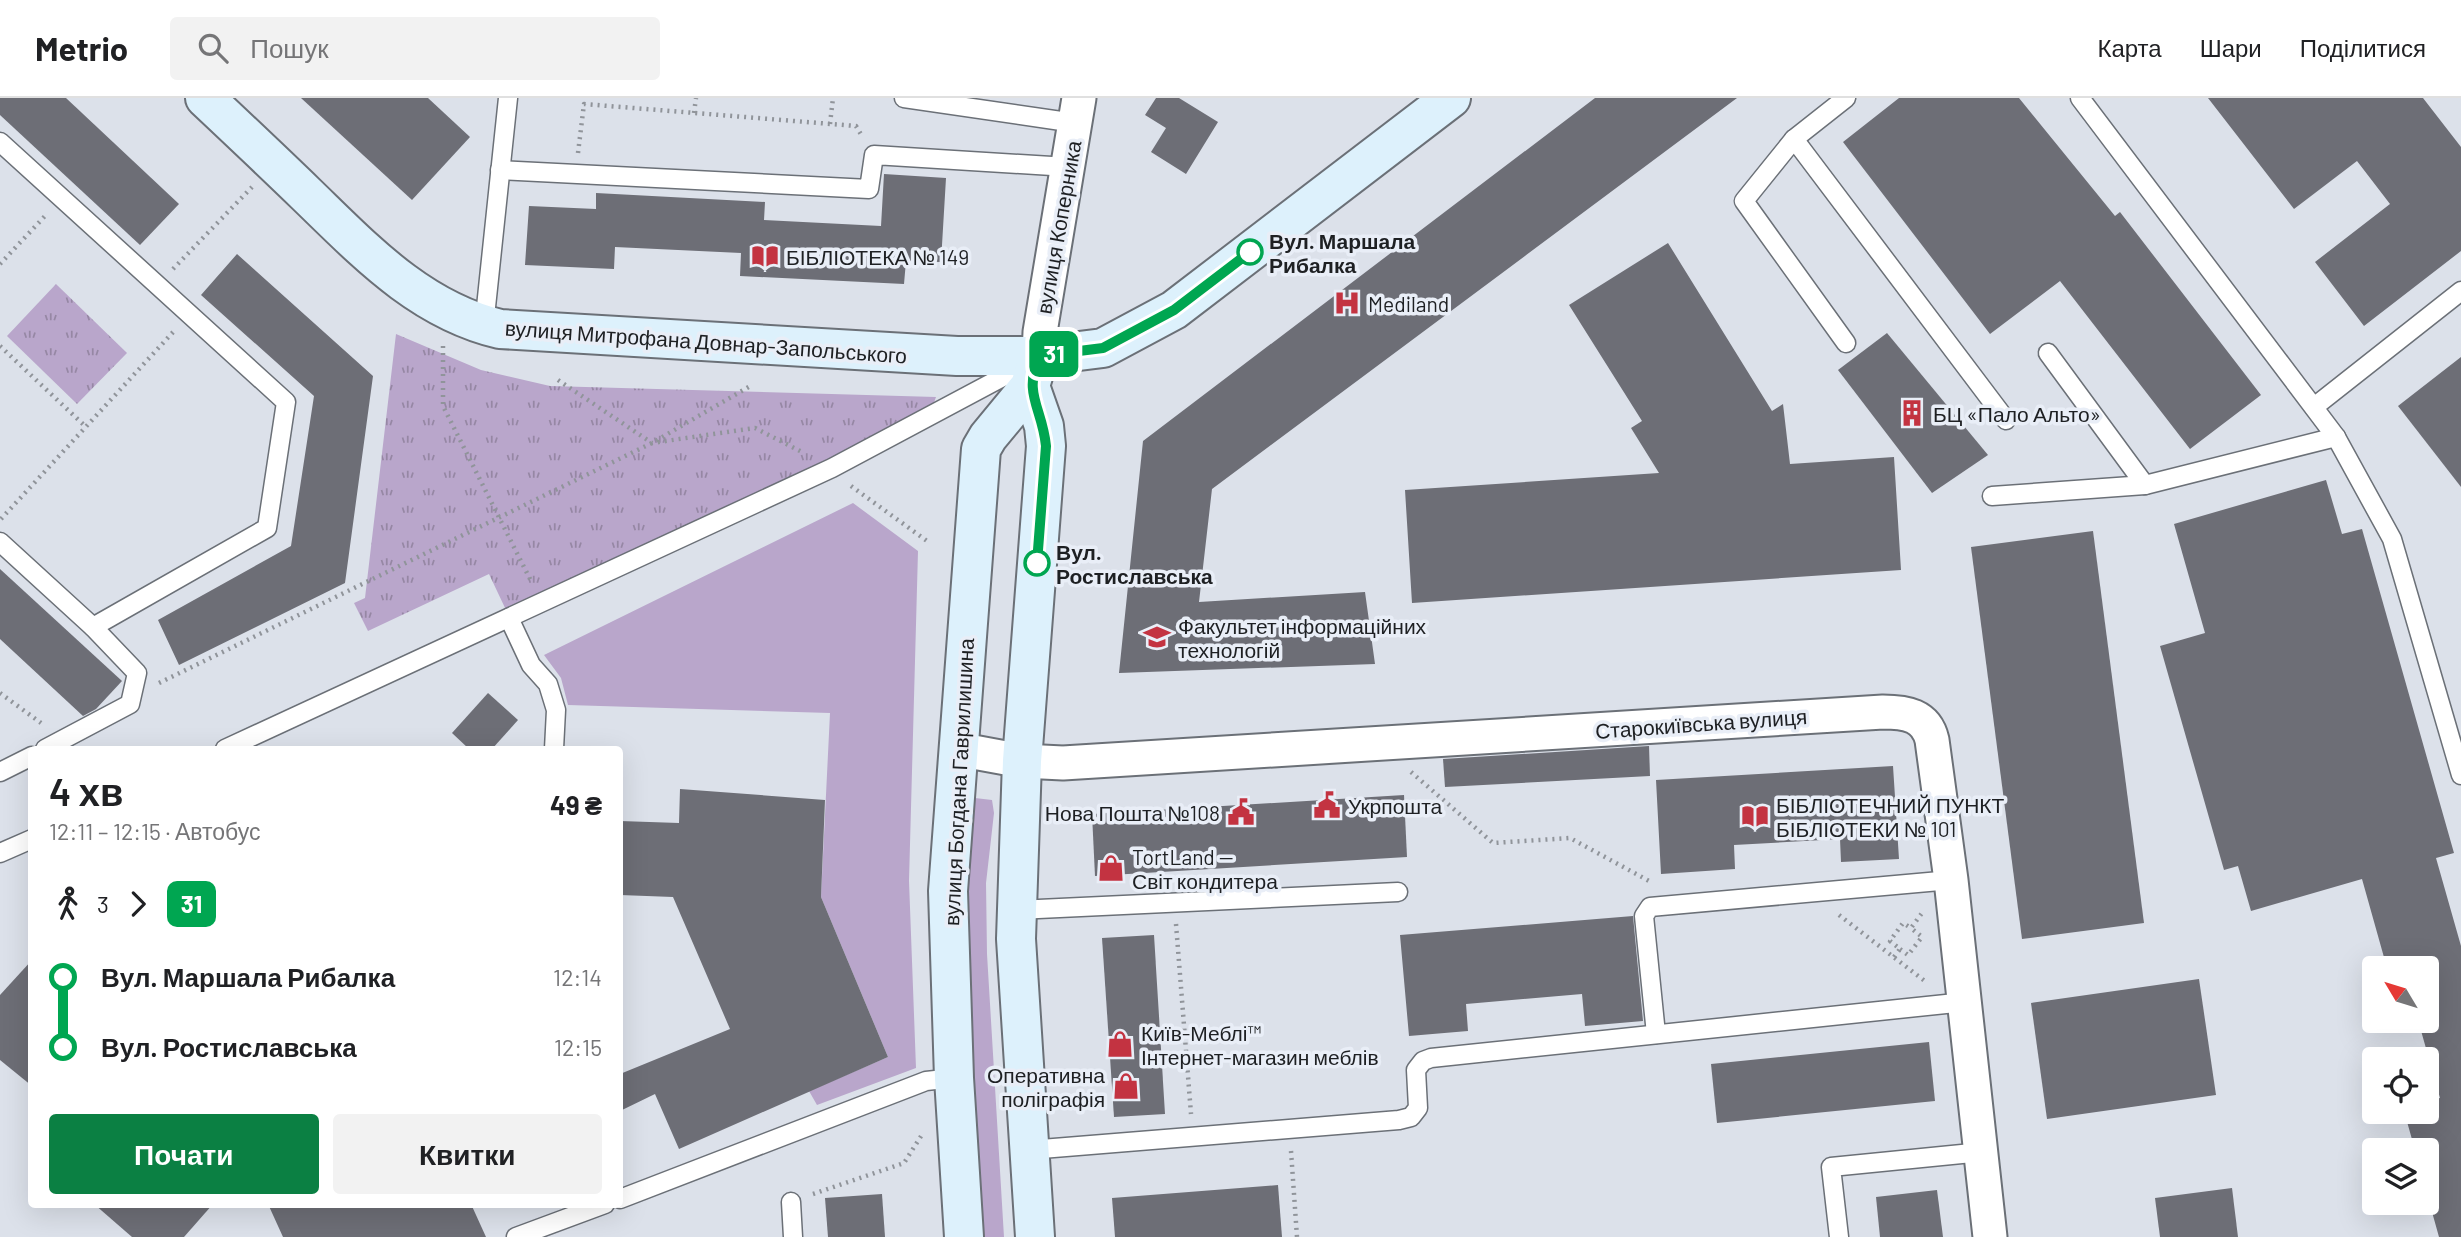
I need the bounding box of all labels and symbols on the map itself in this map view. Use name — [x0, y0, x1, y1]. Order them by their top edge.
street label: вулиця Коперника — [1030, 138, 1086, 316]
place label: Вул. Маршала Рибалка — [1269, 228, 1416, 277]
marker: Вул. Маршала Рибалка — [1237, 239, 1263, 265]
library icon: БІБЛІОТЕКА № 149 — [750, 241, 780, 271]
place label: БІБЛІОТЕКА № 149 — [786, 244, 969, 269]
hospital icon: Mediland — [1332, 288, 1362, 318]
place label: Mediland — [1368, 291, 1449, 316]
street label: вулиця Митрофана Довнар-Запольського — [504, 314, 908, 368]
line badge: 31 — [1023, 331, 1086, 377]
building icon: БЦ «Пало Альто» — [1897, 398, 1927, 428]
place label: БЦ «Пало Альто» — [1933, 401, 2101, 426]
place label: Вул. Ростиславська — [1056, 539, 1213, 588]
marker: Вул. Ростиславська — [1024, 550, 1050, 576]
place label: Факультет інформаційних технологій — [1178, 613, 1427, 662]
school or university icon: Факультет інформаційних технологій — [1142, 622, 1172, 652]
street label: вулиця Богдана Гаврилишина — [938, 637, 978, 927]
street label: Старокиївська вулиця — [1594, 703, 1808, 743]
public building icon: Укрпошта — [1312, 790, 1342, 820]
place label: БІБЛІОТЕЧНИЙ ПУНКТ БІБЛІОТЕКИ № 101 — [1776, 792, 2005, 841]
place label: Укрпошта — [1348, 793, 1443, 818]
public building icon: Нова Пошта №108 — [1226, 797, 1256, 827]
place label: Нова Пошта №108 — [1045, 800, 1220, 825]
library icon: БІБЛІОТЕЧНИЙ ПУНКТ БІБЛІОТЕКИ № 101 — [1740, 801, 1770, 831]
place label: TortLand — Світ кондитера — [1132, 844, 1278, 893]
shop icon: TortLand — Світ кондитера — [1096, 853, 1126, 883]
north arrow — [2362, 956, 2440, 1032]
place label: Київ-Меблі™ Інтернет-магазин меблів — [1141, 1020, 1379, 1069]
shop icon: Київ-Меблі™ Інтернет-магазин меблів — [1105, 1029, 1135, 1059]
place label: Оперативна поліграфія — [987, 1062, 1105, 1111]
shop icon: Оперативна поліграфія — [1111, 1071, 1141, 1101]

